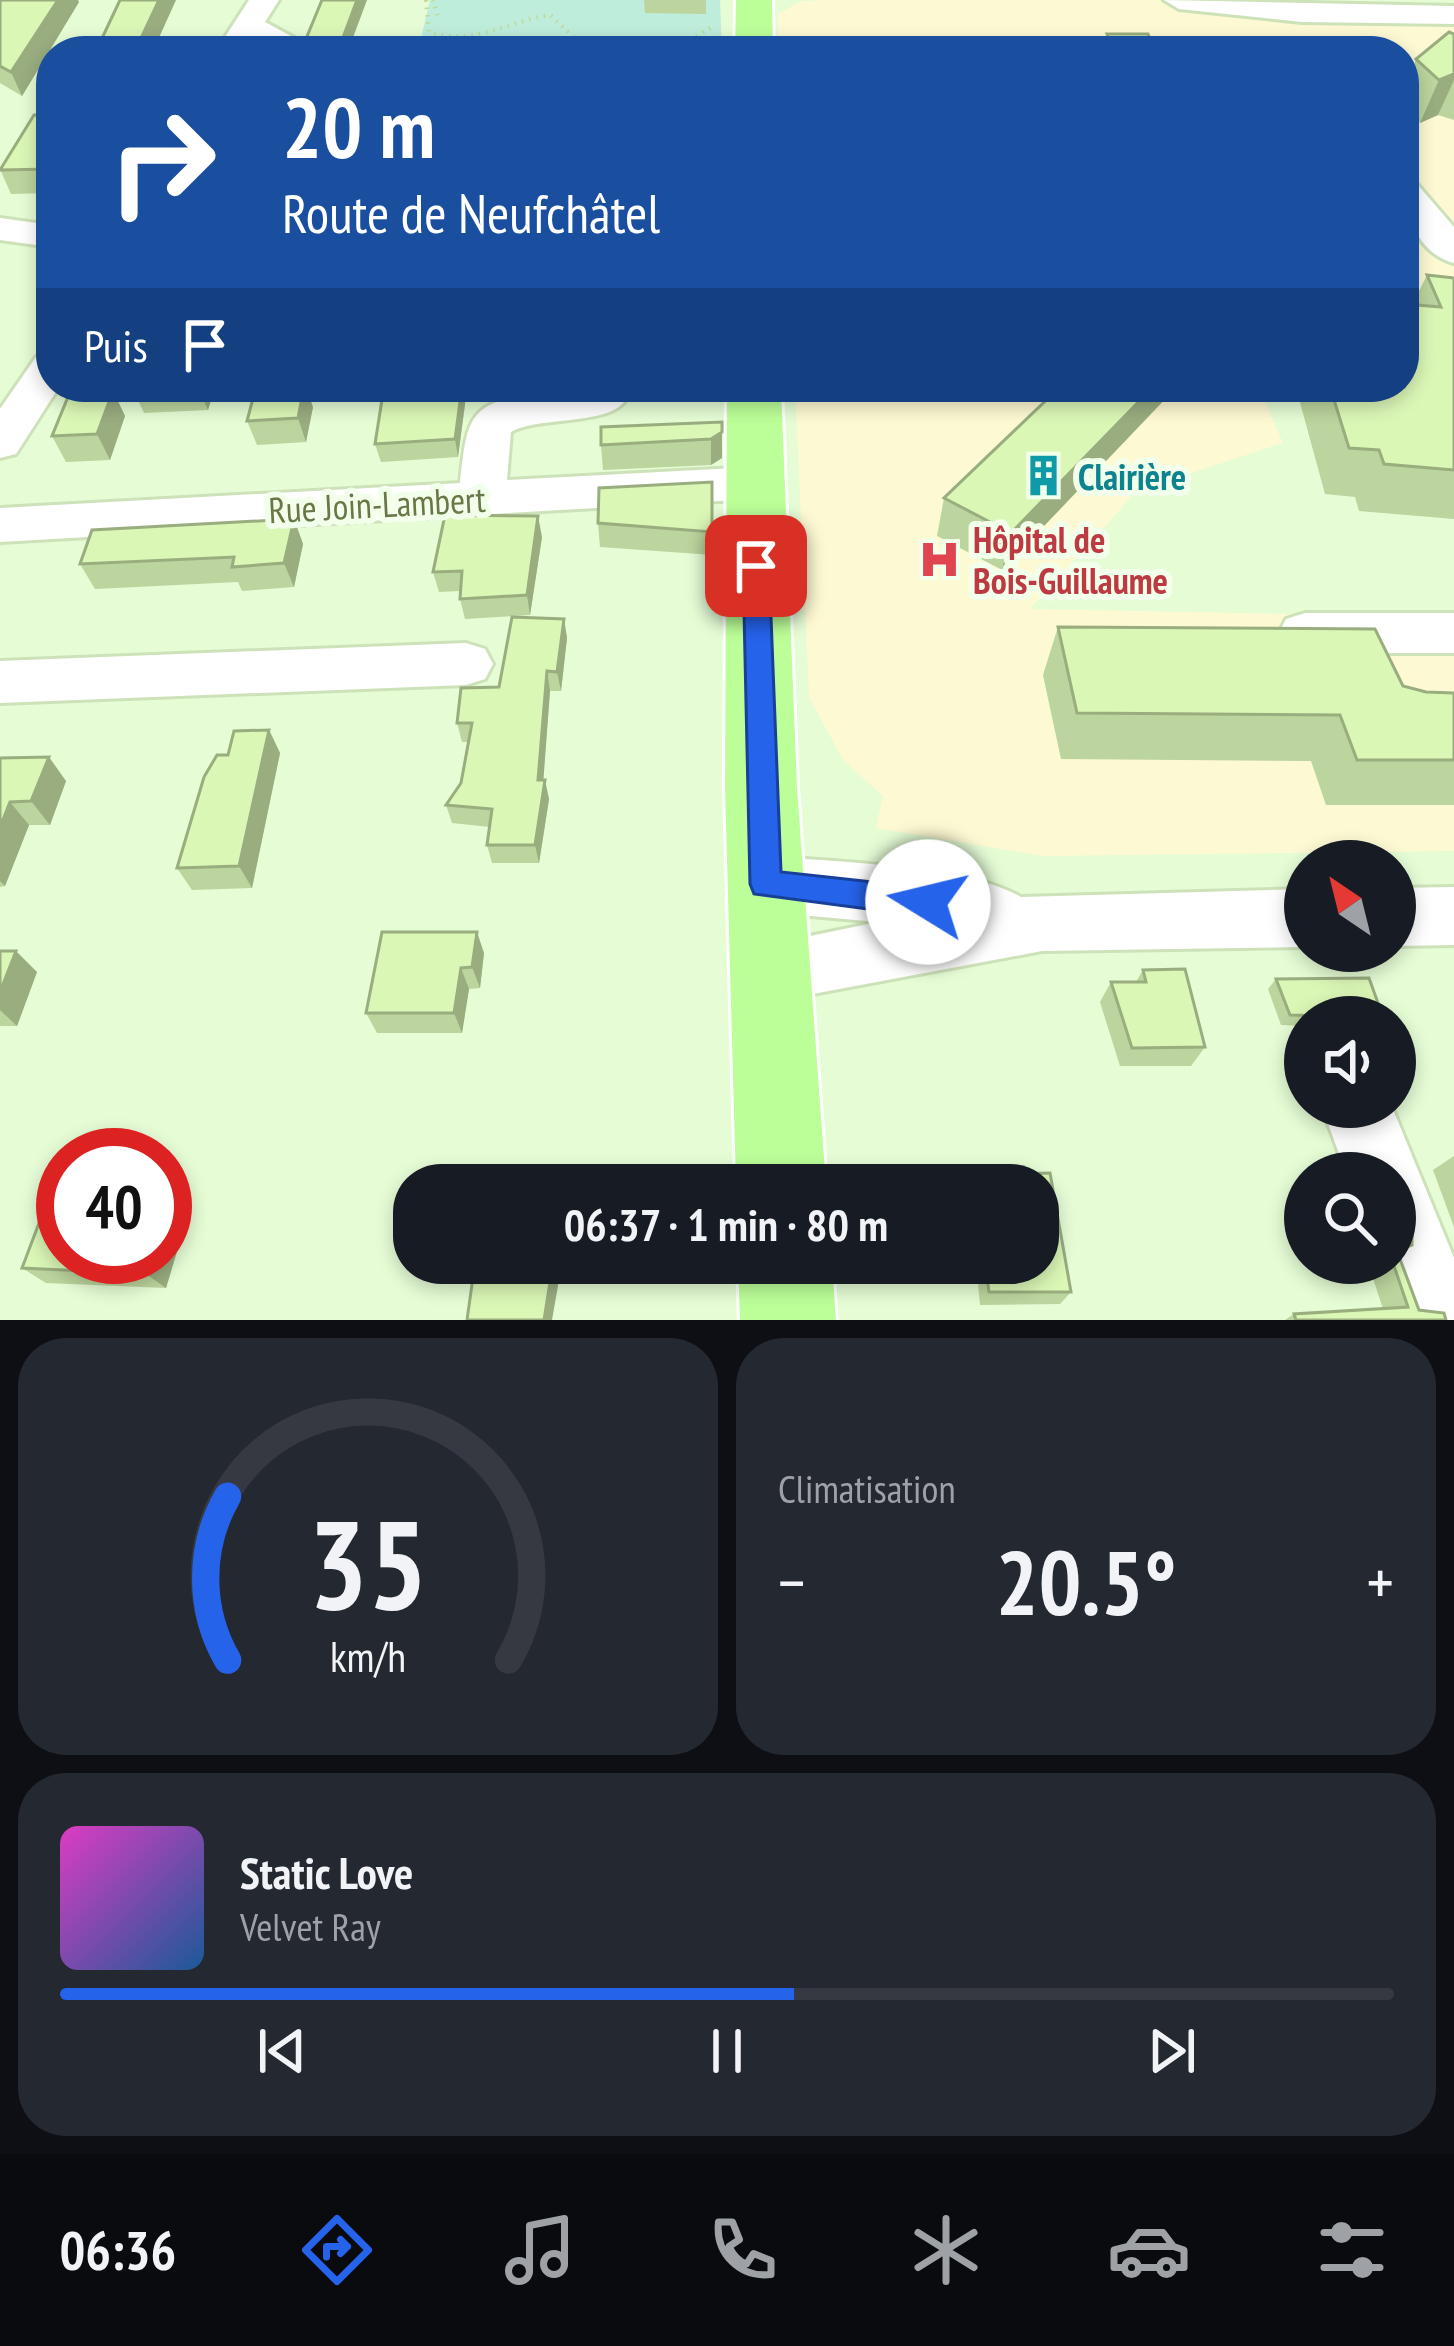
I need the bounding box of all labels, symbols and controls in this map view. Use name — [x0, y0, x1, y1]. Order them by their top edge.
text: 20 m — [282, 72, 435, 181]
icon: right — [84, 84, 240, 240]
text: Route de Neufchâtel — [282, 178, 660, 248]
icon: arrive — [172, 312, 238, 378]
text: Puis — [84, 316, 148, 374]
building icon: Clairière — [1021, 453, 1067, 499]
place label: Clairière — [1078, 453, 1186, 500]
street label: Rue Join-Lambert — [267, 475, 487, 533]
pin — [705, 515, 807, 617]
place label: Hôpital de Bois-Guillaume — [973, 516, 1168, 604]
icon: arrive — [723, 533, 789, 599]
hospital icon: Hôpital de Bois-Guillaume — [916, 537, 962, 583]
position arrow — [865, 839, 991, 965]
north arrow — [1284, 840, 1416, 972]
map controls — [1284, 840, 1416, 1284]
button: sound — [1284, 996, 1416, 1128]
speed limit sign: 40 — [36, 1128, 192, 1284]
button: search — [1284, 1152, 1416, 1284]
text: 06:37 · 1 min · 80 m — [564, 1195, 888, 1253]
text: Climatisation — [778, 1463, 956, 1514]
text: 35 — [308, 1482, 428, 1643]
text: 20.5° — [996, 1523, 1176, 1640]
text: − — [778, 1539, 805, 1624]
text: + — [1367, 1539, 1394, 1624]
text: km/h — [330, 1627, 406, 1683]
text: Static Love — [240, 1843, 413, 1901]
text: Velvet Ray — [240, 1901, 381, 1952]
icon: previous — [249, 2018, 315, 2084]
icon: pause — [694, 2018, 760, 2084]
icon: next — [1139, 2018, 1205, 2084]
icon: directions — [295, 2208, 379, 2292]
icon: music — [498, 2208, 582, 2292]
icon: phone — [701, 2208, 785, 2292]
icon: climate — [904, 2208, 988, 2292]
icon: car — [1107, 2208, 1191, 2292]
icon: filters — [1310, 2208, 1394, 2292]
text: 06:36 — [60, 2215, 176, 2285]

